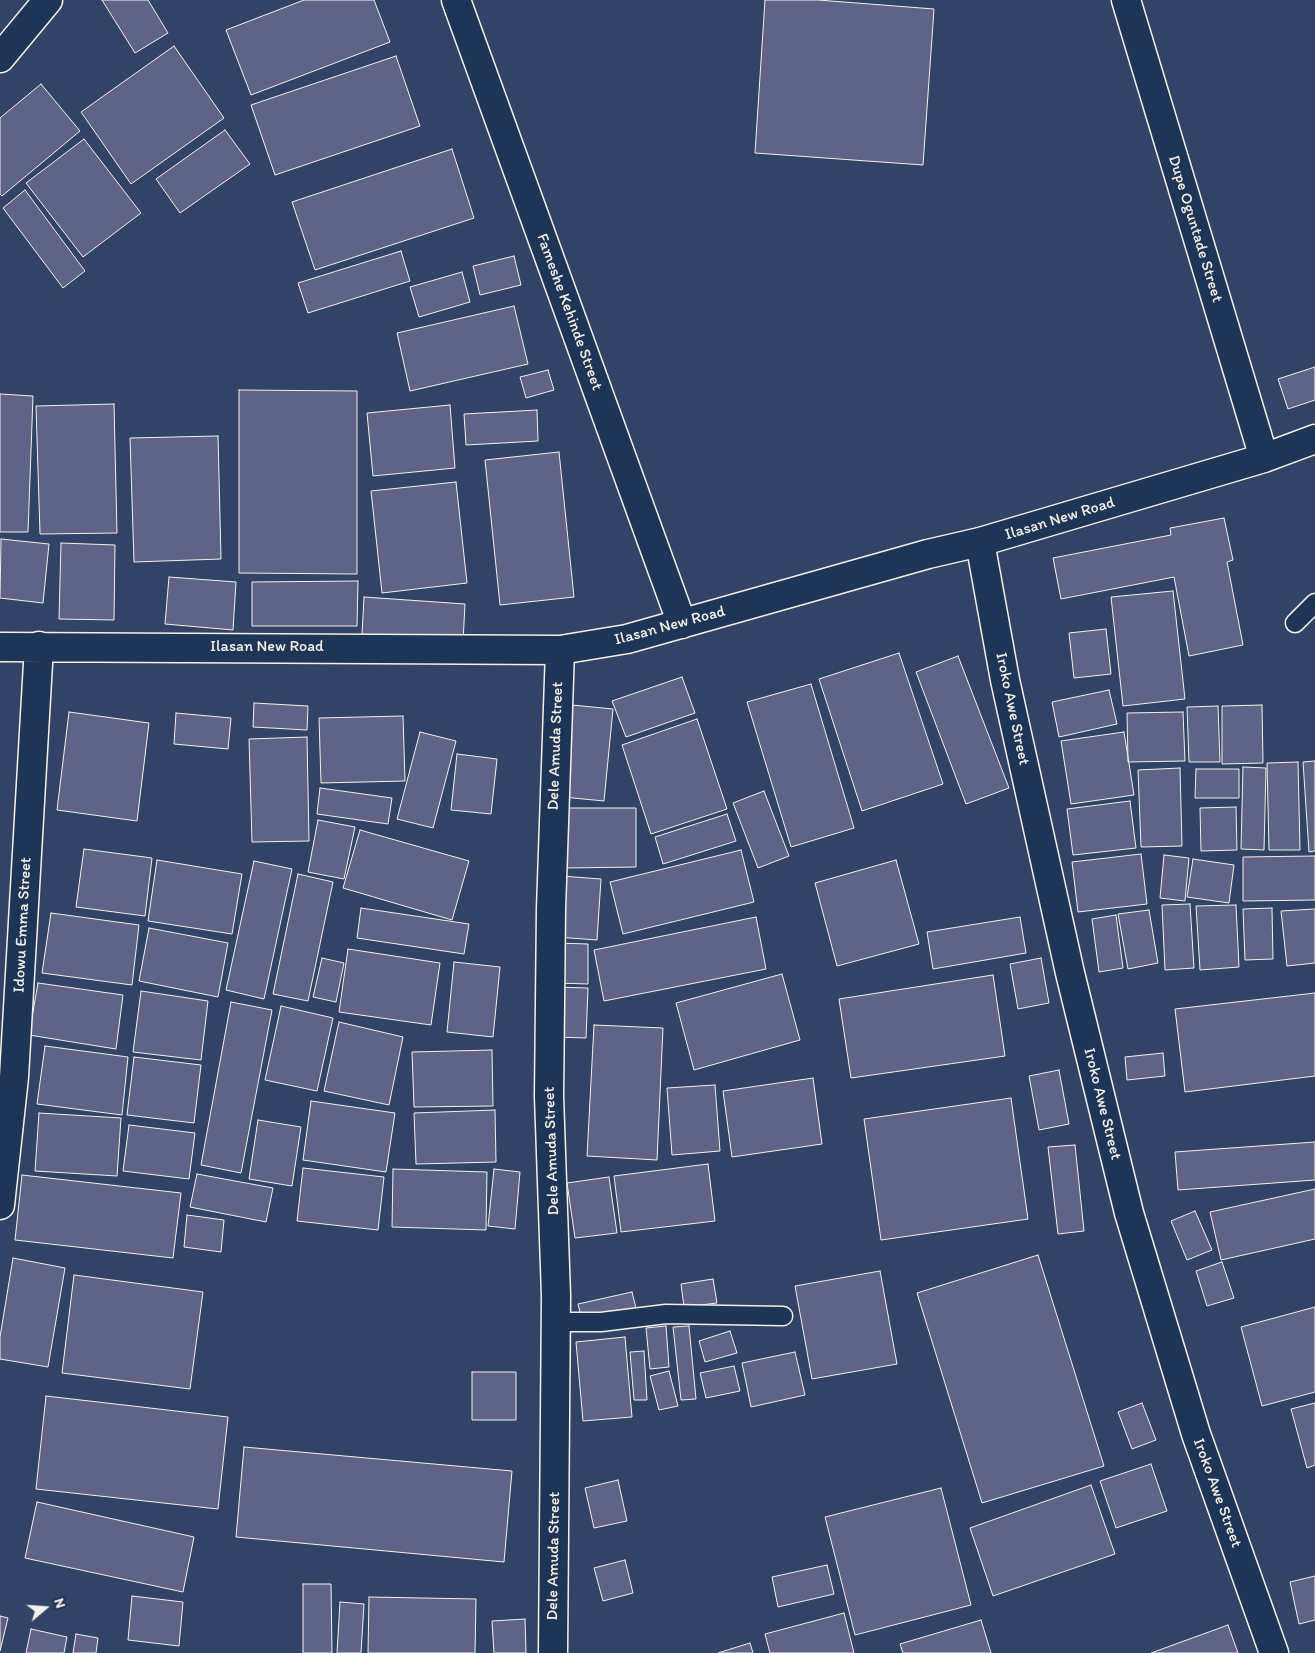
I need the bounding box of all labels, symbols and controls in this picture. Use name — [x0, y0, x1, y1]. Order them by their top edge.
street label: Dupe Oguntade Street — [1164, 153, 1226, 305]
street label: Fameshe Kehinde Street — [532, 231, 606, 393]
street label: Ilasan New Road — [1003, 493, 1117, 545]
street label: Ilasan New Road — [613, 602, 727, 650]
street label: Ilasan New Road — [210, 637, 324, 657]
street label: Iroko Awe Street — [991, 651, 1033, 767]
street label: Dele Amuda Street — [544, 681, 568, 811]
street label: Idowu Emma Street — [10, 857, 36, 993]
street label: Iroko Awe Street — [1079, 1046, 1125, 1162]
street label: Dele Amuda Street — [540, 1086, 564, 1216]
street label: Iroko Awe Street — [1188, 1436, 1246, 1550]
street label: Dele Amuda Street — [543, 1491, 565, 1621]
north arrow — [20, 1583, 70, 1633]
text: N — [50, 1596, 69, 1610]

